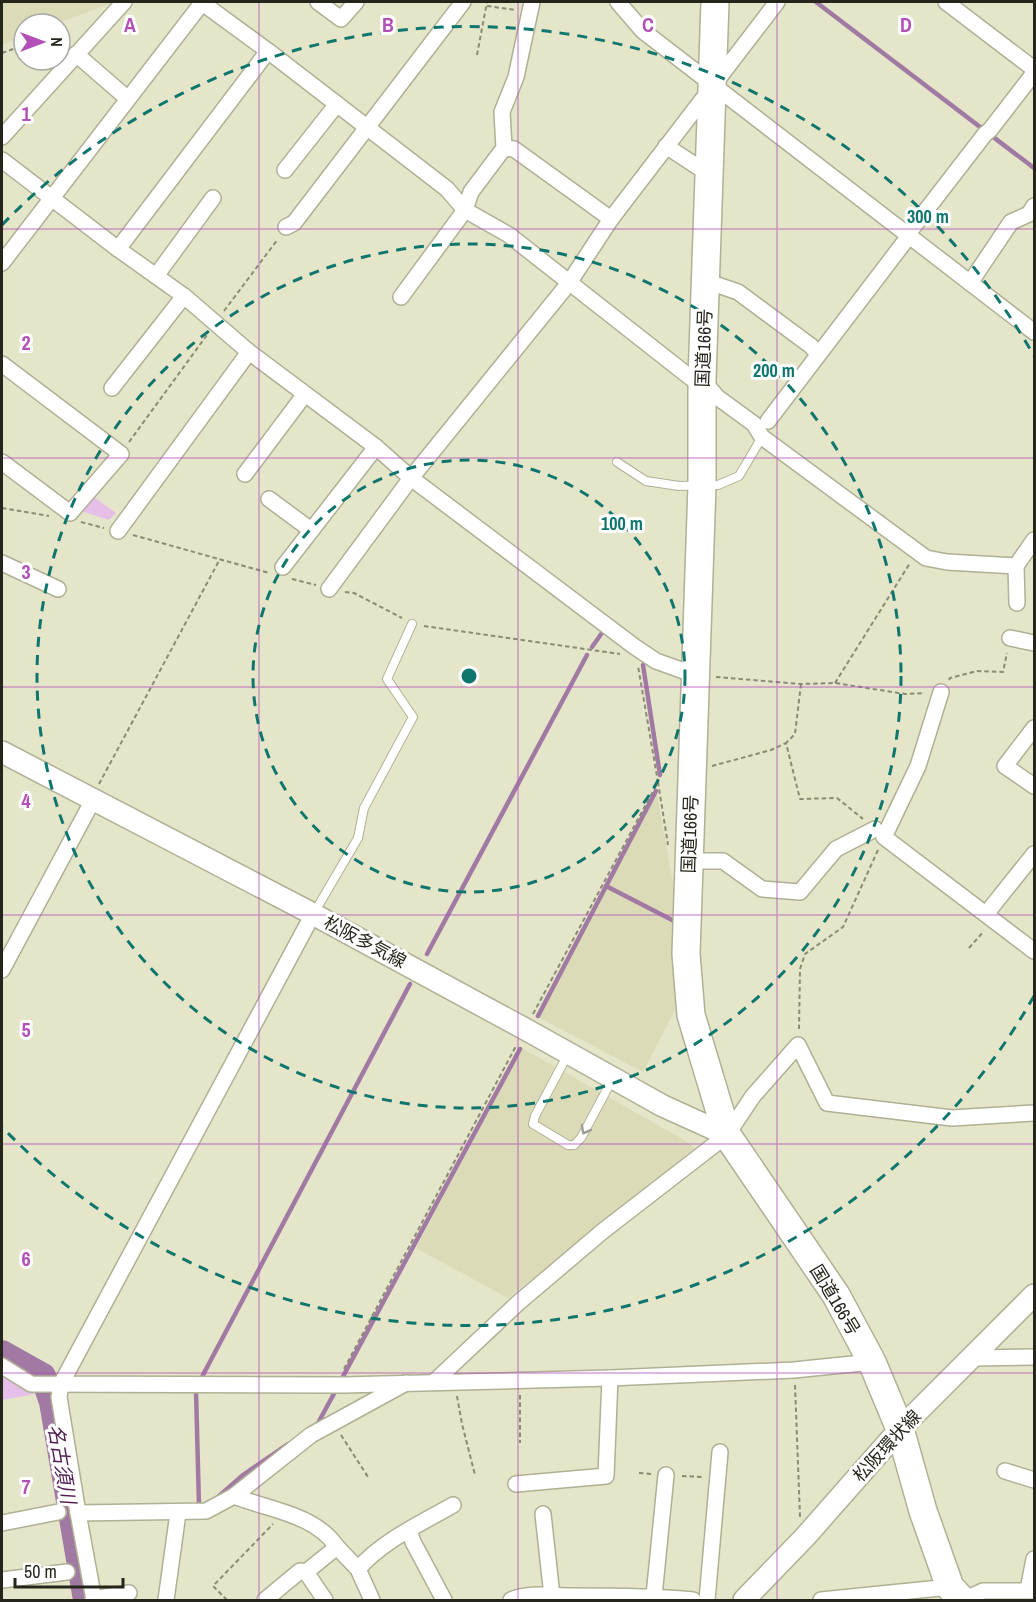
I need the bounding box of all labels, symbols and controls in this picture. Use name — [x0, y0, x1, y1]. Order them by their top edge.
text: A — [124, 11, 136, 38]
text: B — [382, 11, 394, 38]
text: C — [642, 11, 654, 38]
text: D — [900, 11, 912, 38]
north arrow — [12, 12, 72, 72]
text: N — [46, 37, 68, 47]
text: 1 — [21, 100, 31, 127]
text: 300 m — [907, 204, 949, 229]
street label: 国道166号 — [690, 308, 717, 388]
text: 2 — [21, 329, 31, 356]
text: 200 m — [753, 358, 795, 383]
text: 100 m — [601, 511, 643, 536]
text: 3 — [21, 558, 31, 585]
centre of rings — [459, 666, 479, 686]
text: 4 — [21, 787, 31, 814]
street label: 国道166号 — [676, 794, 703, 874]
street label: 松阪多気線 — [320, 909, 411, 974]
text: 5 — [21, 1016, 31, 1043]
one-way arrow — [581, 1123, 592, 1134]
text: 6 — [21, 1245, 31, 1272]
street label: 国道166号 — [804, 1260, 866, 1340]
street label: 松阪環状線 — [847, 1404, 926, 1487]
water label: 名古須川 — [42, 1422, 83, 1508]
text: 7 — [21, 1473, 31, 1500]
scale bar — [15, 1551, 123, 1589]
text: 50 m — [24, 1559, 57, 1584]

